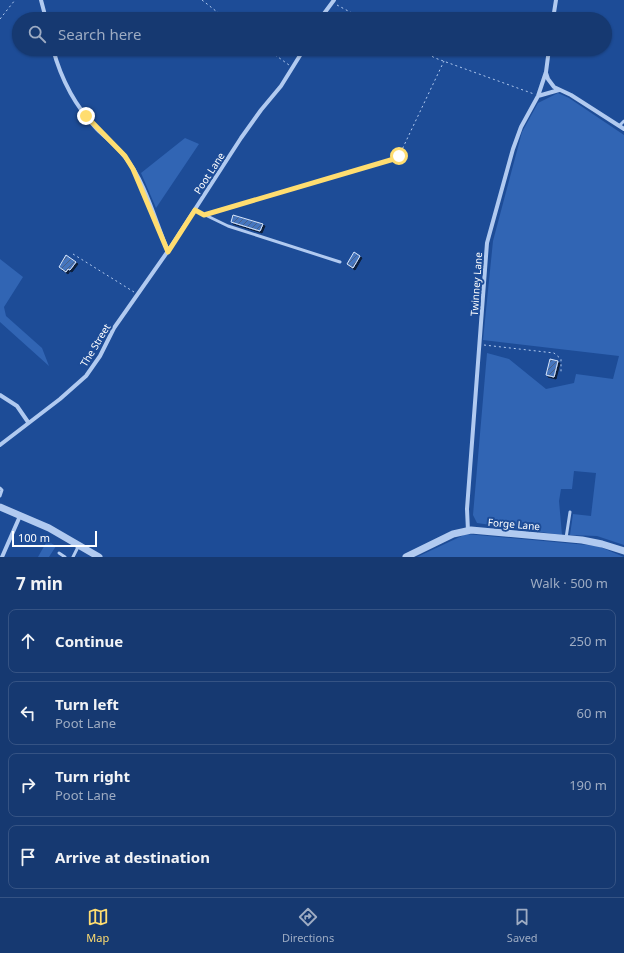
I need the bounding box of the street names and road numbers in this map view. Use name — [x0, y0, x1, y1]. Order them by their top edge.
street label: Poot Lane — [190, 149, 228, 197]
street label: Twinney Lane — [467, 251, 485, 316]
street label: The Street — [77, 321, 114, 369]
street label: Forge Lane — [487, 515, 541, 533]

